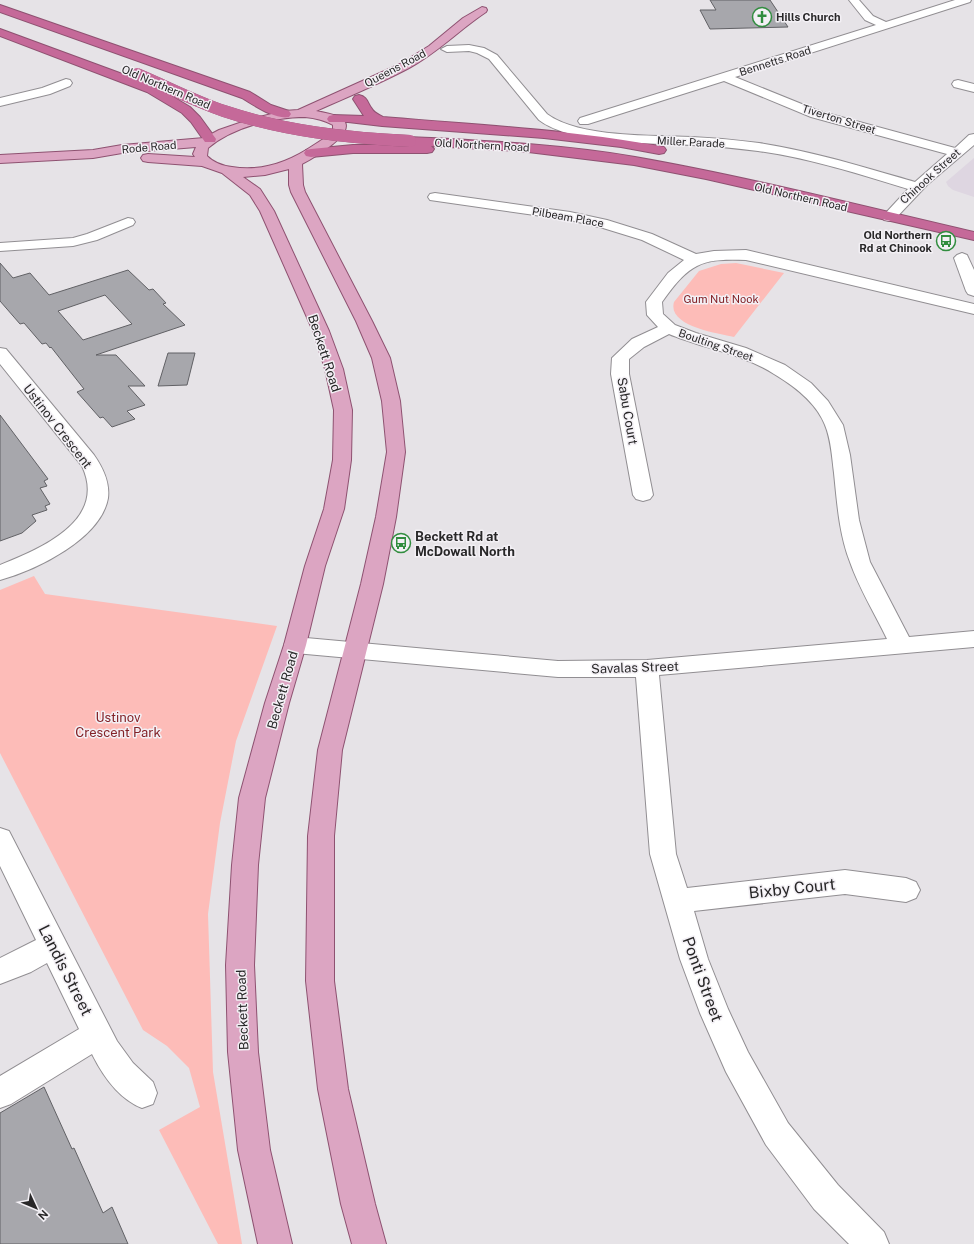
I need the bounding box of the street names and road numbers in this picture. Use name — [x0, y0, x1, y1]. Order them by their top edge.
street label: Bennetts Road — [738, 44, 812, 78]
street label: Queens Road — [362, 47, 428, 89]
street label: Old Northern Road — [120, 63, 212, 111]
street label: Tiverton Street — [801, 102, 877, 136]
street label: Miller Parade — [657, 134, 725, 150]
street label: Old Northern Road — [434, 137, 530, 153]
street label: Rode Road — [121, 139, 177, 155]
street label: Chinook Street — [898, 146, 962, 206]
street label: Old Northern Road — [753, 180, 849, 214]
street label: Pilbeam Place — [531, 205, 605, 229]
street label: Beckett Road — [305, 313, 344, 394]
street label: Boulting Street — [677, 327, 755, 363]
street label: Sabu Court — [614, 376, 641, 446]
street label: Ustinov Crescent — [20, 381, 95, 471]
street label: Beckett Road — [264, 649, 301, 731]
street label: Savalas Street — [591, 658, 679, 677]
street label: Bixby Court — [748, 874, 836, 903]
street label: Landis Street — [35, 922, 97, 1019]
street label: Ponti Street — [678, 934, 727, 1024]
street label: Beckett Road — [234, 969, 251, 1051]

